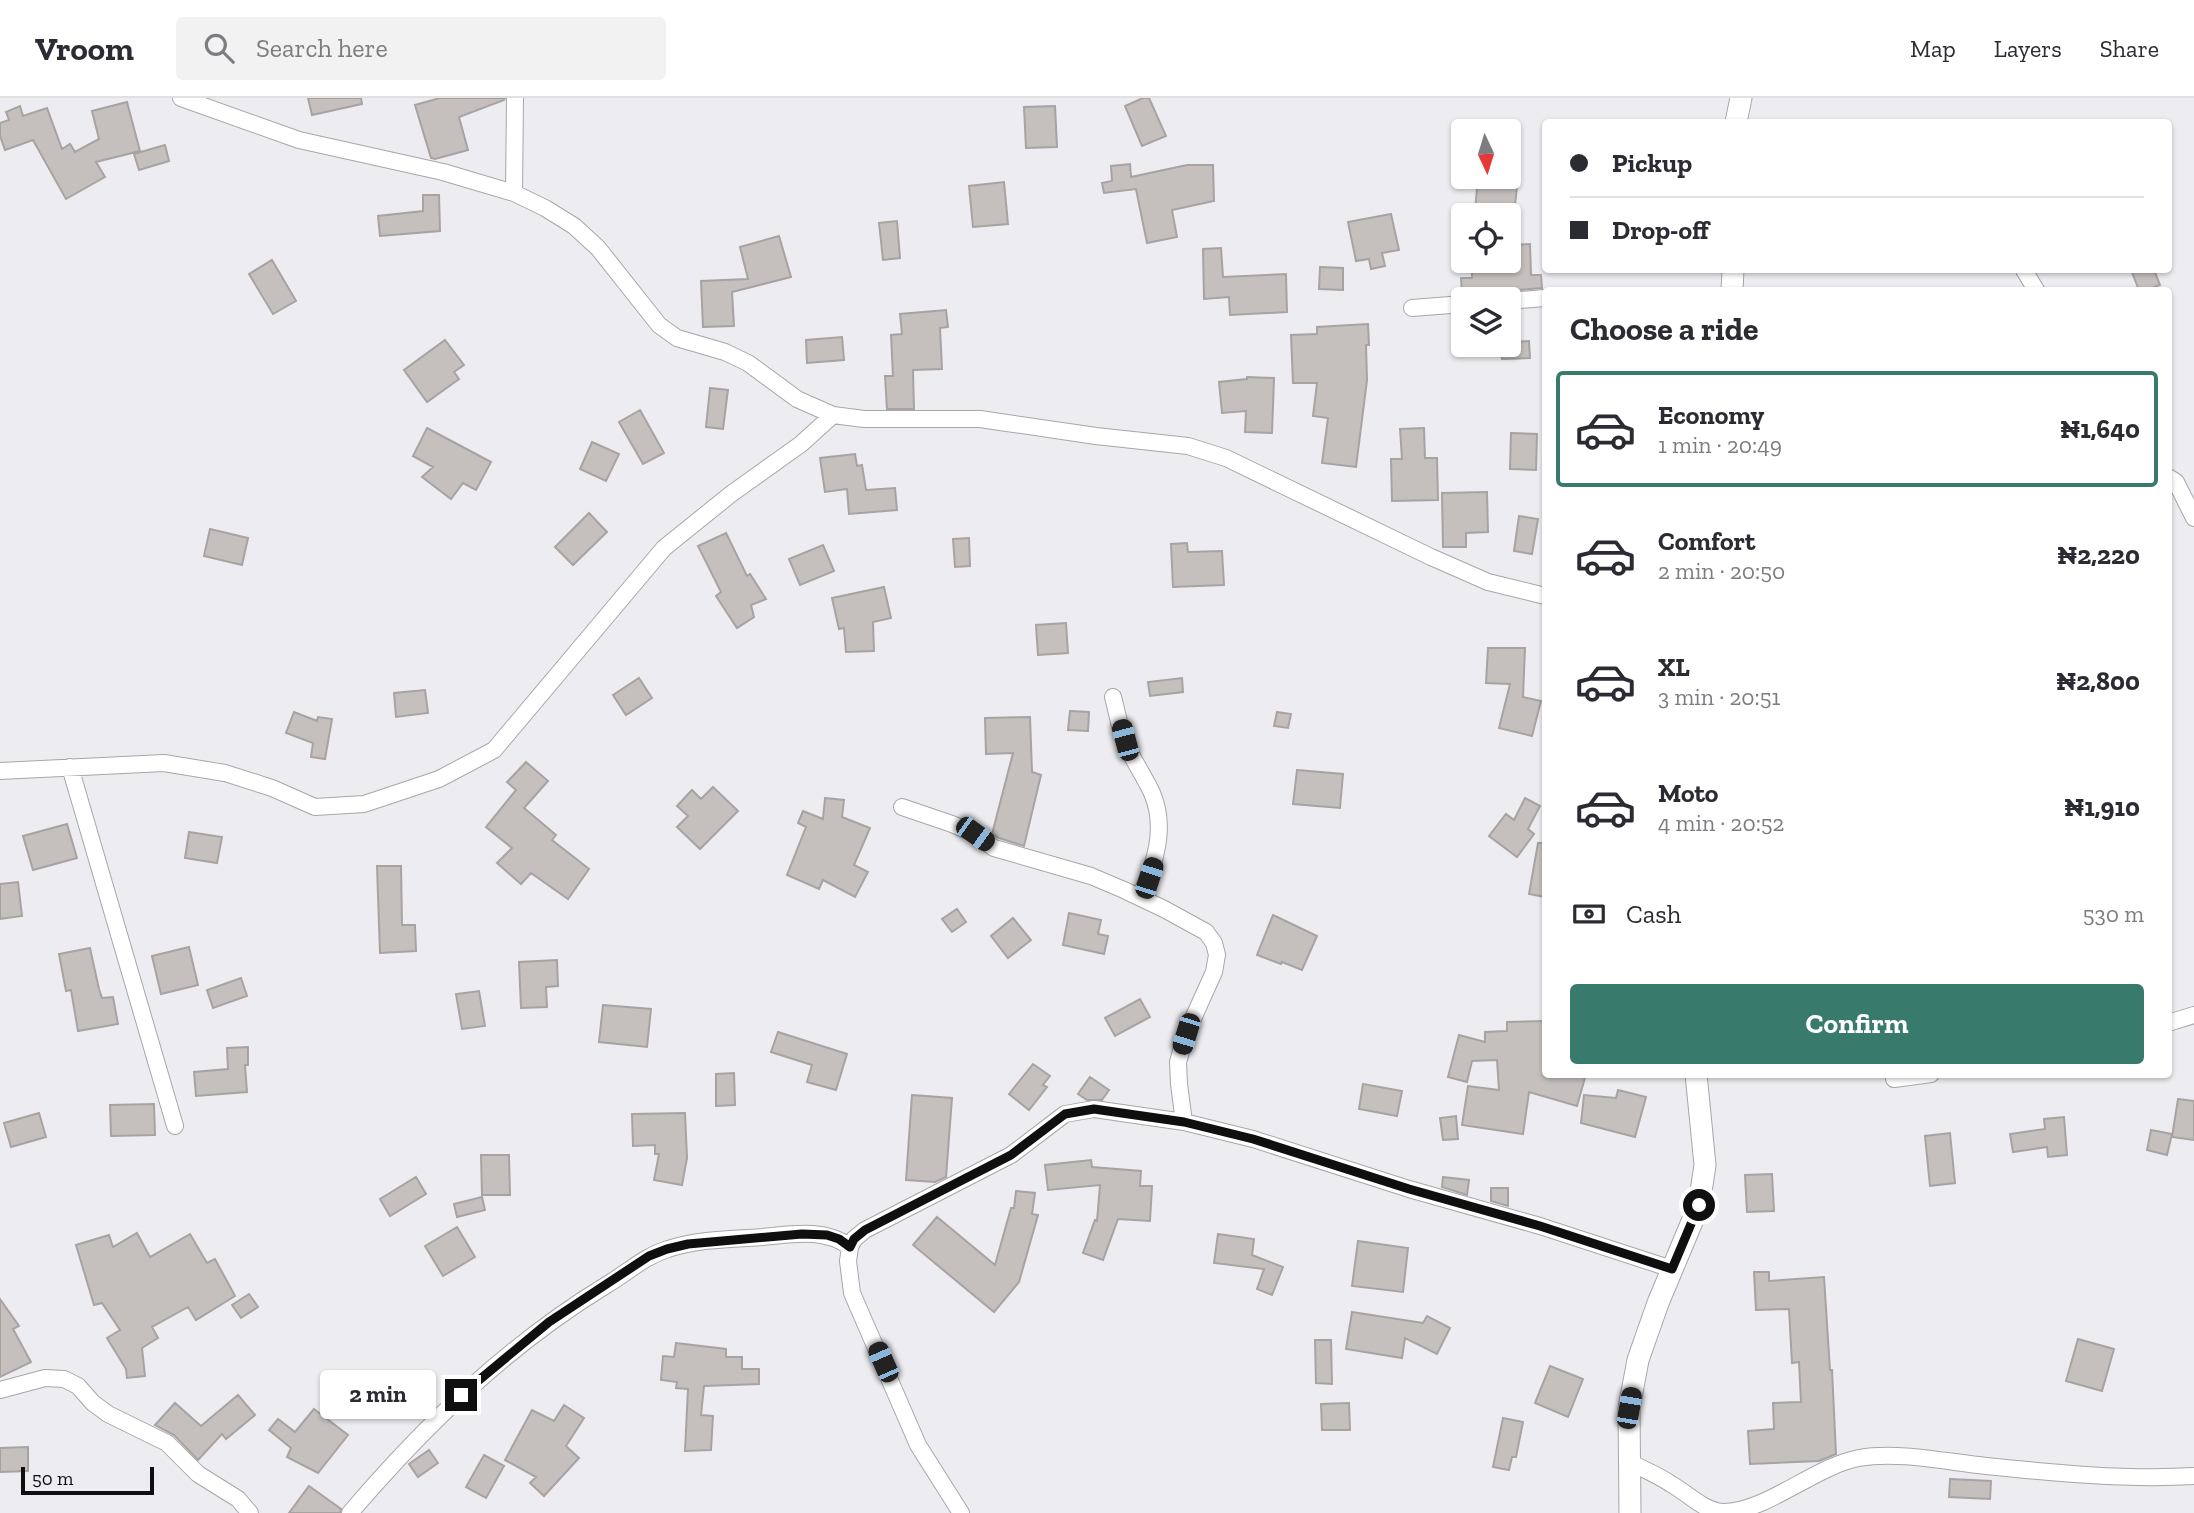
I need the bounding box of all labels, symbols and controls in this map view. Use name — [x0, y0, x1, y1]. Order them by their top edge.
search box — [176, 17, 666, 80]
text: Vroom — [35, 29, 134, 68]
icon: search — [200, 29, 238, 67]
text: Search here — [256, 32, 388, 64]
text: Map — [1910, 34, 1956, 63]
text: Layers — [1994, 34, 2062, 63]
text: Share — [2100, 34, 2159, 63]
north arrow — [1451, 119, 1521, 189]
map controls — [1451, 119, 1521, 357]
text: Pickup — [1612, 147, 1692, 179]
button: locate — [1451, 203, 1521, 273]
text: Drop-off — [1612, 214, 1709, 246]
button: layers — [1451, 287, 1521, 357]
text: Choose a ride — [1570, 310, 1758, 348]
icon: car — [1574, 398, 1637, 461]
text: Economy — [1658, 399, 1764, 431]
text: ₦1,640 — [2060, 413, 2140, 445]
text: 1 min · 20:49 — [1658, 431, 1782, 459]
icon: car — [1574, 524, 1637, 587]
text: Comfort — [1658, 525, 1755, 557]
text: ₦2,220 — [2057, 539, 2140, 571]
text: 2 min · 20:50 — [1658, 557, 1785, 585]
icon: car — [1574, 650, 1637, 713]
text: XL — [1658, 651, 1690, 683]
text: ₦2,800 — [2056, 665, 2140, 697]
text: 3 min · 20:51 — [1658, 683, 1780, 711]
car — [1110, 717, 1141, 763]
icon: car — [1574, 776, 1637, 839]
text: Moto — [1658, 777, 1718, 809]
text: ₦1,910 — [2064, 791, 2140, 823]
text: 4 min · 20:52 — [1658, 809, 1784, 837]
car — [952, 813, 999, 855]
car — [1133, 855, 1166, 901]
icon: cash — [1570, 895, 1608, 933]
text: Cash — [1626, 898, 1681, 930]
text: 530 m — [2083, 900, 2144, 928]
button: Confirm — [1570, 984, 2144, 1064]
car — [1170, 1011, 1203, 1057]
route start — [1683, 1189, 1715, 1221]
car — [865, 1339, 902, 1385]
callout: 2 min — [321, 1370, 436, 1420]
route end — [445, 1379, 477, 1411]
text: 2 min — [349, 1380, 407, 1408]
car — [1616, 1385, 1643, 1431]
scale bar — [21, 1464, 154, 1496]
text: 50 m — [32, 1467, 73, 1490]

